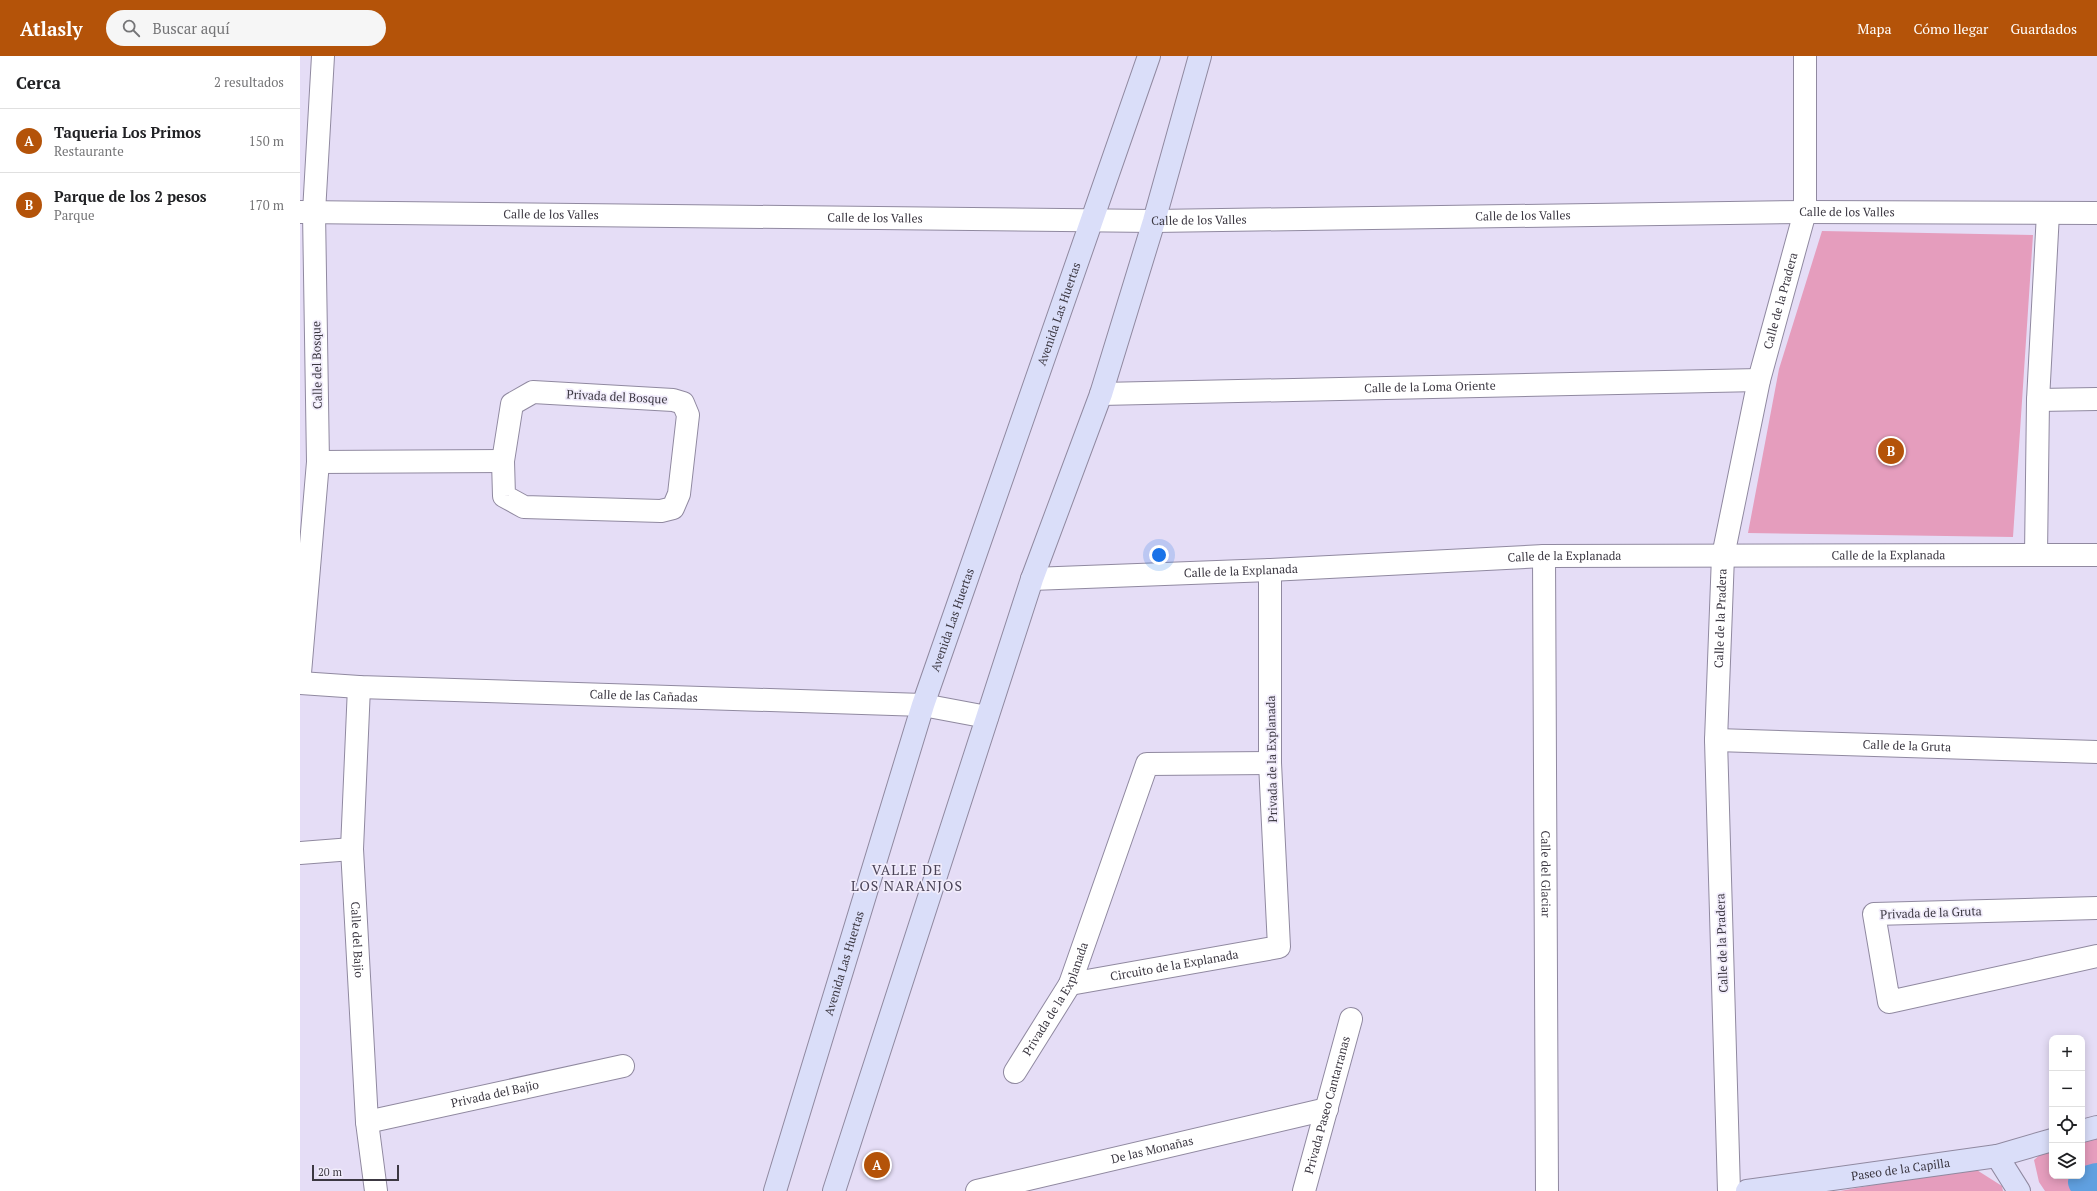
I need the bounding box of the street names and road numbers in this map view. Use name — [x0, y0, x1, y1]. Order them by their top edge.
street label: Calle de los Valles — [1799, 204, 1895, 219]
street label: Calle de los Valles — [503, 206, 599, 222]
street label: Calle de los Valles — [1475, 207, 1571, 224]
street label: Calle de los Valles — [827, 210, 923, 226]
street label: Calle de los Valles — [1151, 212, 1247, 228]
street label: Calle de la Pradera — [1760, 251, 1801, 351]
street label: Avenida Las Huertas — [1034, 260, 1084, 368]
street label: Calle del Bosque — [308, 321, 325, 409]
street label: Calle de la Loma Oriente — [1364, 378, 1496, 395]
street label: Privada del Bosque — [566, 386, 668, 407]
street label: Calle de la Explanada — [1832, 547, 1945, 562]
street label: Calle de la Explanada — [1507, 548, 1621, 565]
street label: Calle de la Explanada — [1184, 561, 1298, 580]
street label: Avenida Las Huertas — [927, 566, 977, 674]
street label: Calle de la Pradera — [1711, 568, 1730, 668]
street label: Calle de las Cañadas — [589, 686, 698, 705]
street label: Privada de la Explanada — [1263, 695, 1280, 823]
street label: Calle de la Gruta — [1862, 737, 1951, 754]
street label: Calle del Glaciar — [1538, 830, 1554, 918]
street label: Calle de la Pradera — [1712, 893, 1731, 993]
street label: Calle del Bajio — [348, 901, 367, 979]
street label: Privada de la Gruta — [1880, 903, 1982, 922]
street label: Avenida Las Huertas — [821, 909, 867, 1017]
street label: Privada de la Explanada — [1019, 940, 1091, 1058]
street label: Circuito de la Explanada — [1109, 946, 1240, 984]
street label: Privada Paseo Cantarranas — [1301, 1034, 1353, 1176]
street label: Privada del Bajio — [449, 1077, 541, 1110]
street label: De las Monañas — [1110, 1133, 1195, 1166]
street label: Paseo de la Capilla — [1850, 1155, 1951, 1183]

